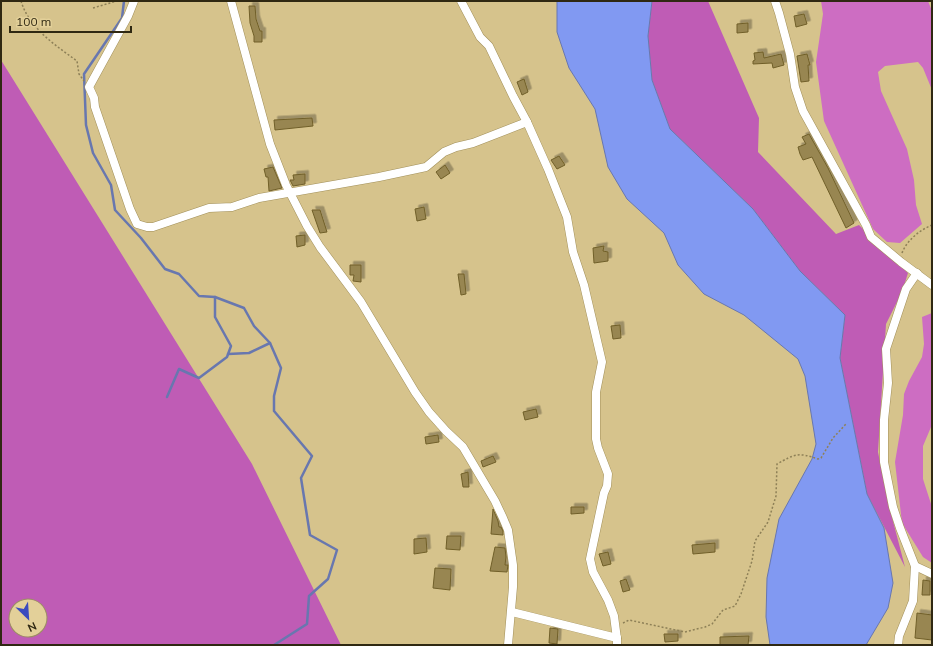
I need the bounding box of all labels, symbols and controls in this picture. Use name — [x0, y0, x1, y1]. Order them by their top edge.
scale bar — [10, 8, 131, 34]
text: 100 m — [16, 14, 51, 29]
north arrow — [8, 598, 48, 638]
text: N — [26, 619, 39, 635]

